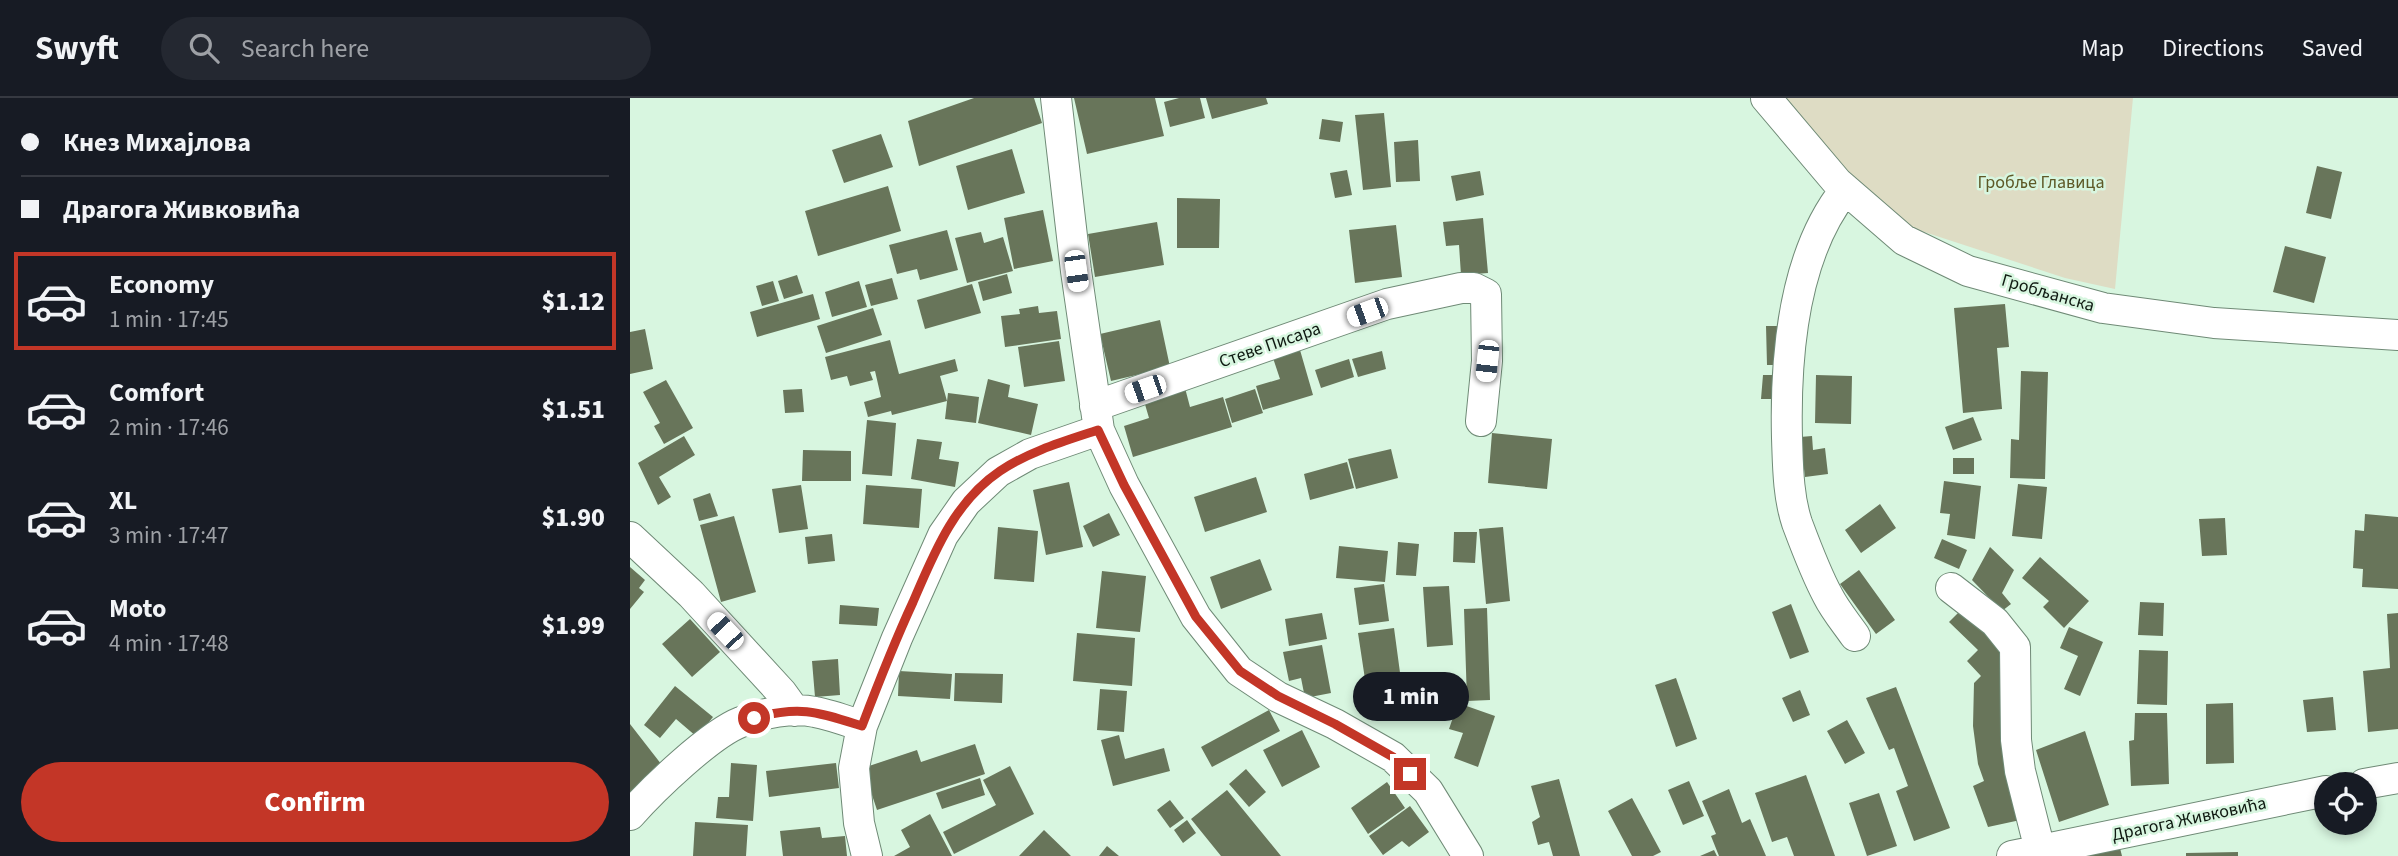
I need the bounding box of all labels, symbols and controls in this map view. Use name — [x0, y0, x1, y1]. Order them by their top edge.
search box — [161, 17, 651, 80]
text: Swyft — [35, 25, 119, 72]
icon: search — [185, 29, 223, 67]
text: Search here — [241, 30, 369, 67]
text: Map — [2081, 31, 2124, 66]
text: Directions — [2162, 31, 2264, 66]
text: Saved — [2302, 31, 2363, 66]
text: Кнез Михајлова — [63, 124, 251, 161]
park label: Гробље Главица — [1977, 170, 2105, 195]
text: Драгога Живковића — [63, 191, 300, 228]
car — [1063, 249, 1090, 293]
text: Economy — [109, 266, 214, 303]
street label: Гробљанска — [1999, 268, 2097, 318]
icon: car — [25, 270, 88, 333]
text: $1.12 — [541, 283, 605, 320]
car — [1344, 295, 1391, 329]
text: 1 min · 17:45 — [109, 303, 229, 336]
street label: Стеве Писара — [1216, 316, 1324, 374]
car — [1475, 339, 1500, 383]
car — [1122, 372, 1169, 406]
text: Comfort — [109, 374, 204, 411]
icon: car — [25, 378, 88, 441]
text: $1.51 — [541, 391, 605, 428]
text: 2 min · 17:46 — [109, 411, 229, 444]
text: XL — [109, 482, 137, 519]
icon: car — [25, 486, 88, 549]
text: $1.90 — [541, 499, 605, 536]
text: 3 min · 17:47 — [109, 519, 229, 552]
text: Moto — [109, 590, 166, 627]
icon: car — [25, 594, 88, 657]
text: $1.99 — [541, 607, 605, 644]
car — [703, 608, 748, 654]
text: 4 min · 17:48 — [109, 627, 229, 660]
callout: 1 min — [1352, 672, 1468, 722]
text: 1 min — [1383, 680, 1439, 713]
route start — [738, 702, 770, 734]
route end — [1394, 758, 1426, 790]
button: Confirm — [21, 762, 609, 842]
map controls — [2314, 772, 2377, 835]
button: locate — [2314, 772, 2377, 835]
street label: Драгога Живковића — [2110, 790, 2268, 848]

